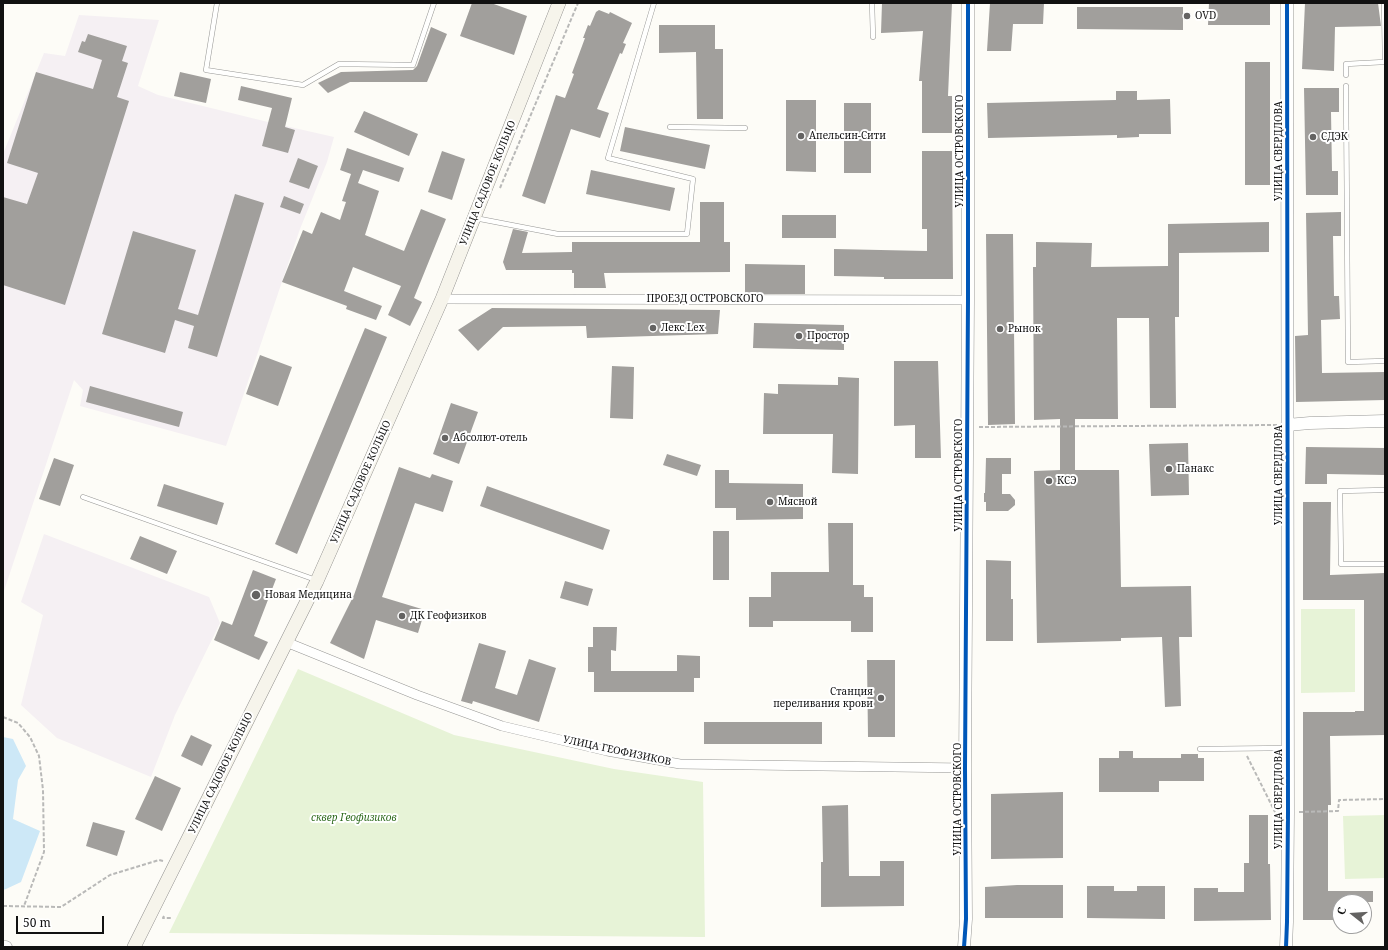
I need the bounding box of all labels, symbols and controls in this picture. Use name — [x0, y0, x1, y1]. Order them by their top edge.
place label: OVD — [1195, 10, 1216, 22]
marker: OVD — [1182, 11, 1192, 21]
street label: УЛИЦА ОСТРОВСКОГО — [954, 95, 966, 207]
street label: УЛИЦА СВЕРДЛОВА — [1273, 101, 1285, 201]
street label: УЛИЦА САДОВОЕ КОЛЬЦО — [457, 119, 519, 247]
place label: Апельсин-Сити — [809, 130, 886, 142]
marker: Апельсин-Сити — [796, 131, 806, 141]
place label: СДЭК — [1321, 131, 1348, 143]
marker: СДЭК — [1308, 132, 1318, 142]
street label: ПРОЕЗД ОСТРОВСКОГО — [646, 293, 764, 305]
place label: Лекс Lex — [661, 322, 704, 334]
marker: Лекс Lex — [648, 323, 658, 333]
place label: Рынок — [1008, 323, 1041, 335]
marker: Рынок — [995, 324, 1005, 334]
place label: Простор — [807, 330, 849, 342]
marker: Простор — [794, 331, 804, 341]
street label: УЛИЦА САДОВОЕ КОЛЬЦО — [328, 419, 394, 545]
street label: УЛИЦА ОСТРОВСКОГО — [953, 419, 965, 531]
street label: УЛИЦА СВЕРДЛОВА — [1273, 425, 1285, 525]
place label: Абсолют-отель — [453, 432, 527, 444]
marker: Абсолют-отель — [440, 433, 450, 443]
place label: Панакс — [1177, 463, 1214, 475]
marker: Панакс — [1164, 464, 1174, 474]
place label: КСЭ — [1057, 475, 1076, 487]
marker: КСЭ — [1044, 476, 1054, 486]
place label: Мясной — [778, 496, 817, 508]
marker: Мясной — [765, 497, 775, 507]
marker: Новая Медицина — [250, 589, 262, 601]
place label: Новая Медицина — [265, 589, 352, 601]
place label: ДК Геофизиков — [410, 610, 487, 622]
marker: ДК Геофизиков — [397, 611, 407, 621]
place label: Станция переливания крови — [773, 686, 873, 710]
marker: Станция переливания крови — [876, 693, 886, 703]
street label: УЛИЦА САДОВОЕ КОЛЬЦО — [186, 710, 256, 836]
street label: УЛИЦА ГЕОФИЗИКОВ — [562, 734, 672, 768]
street label: УЛИЦА ОСТРОВСКОГО — [952, 743, 964, 855]
street label: УЛИЦА СВЕРДЛОВА — [1273, 749, 1285, 849]
park label: cквер Геофизиков — [311, 812, 397, 824]
north arrow — [1332, 894, 1372, 934]
text: С — [1333, 905, 1349, 916]
scale bar — [18, 908, 106, 934]
text: 50 m — [23, 914, 51, 931]

